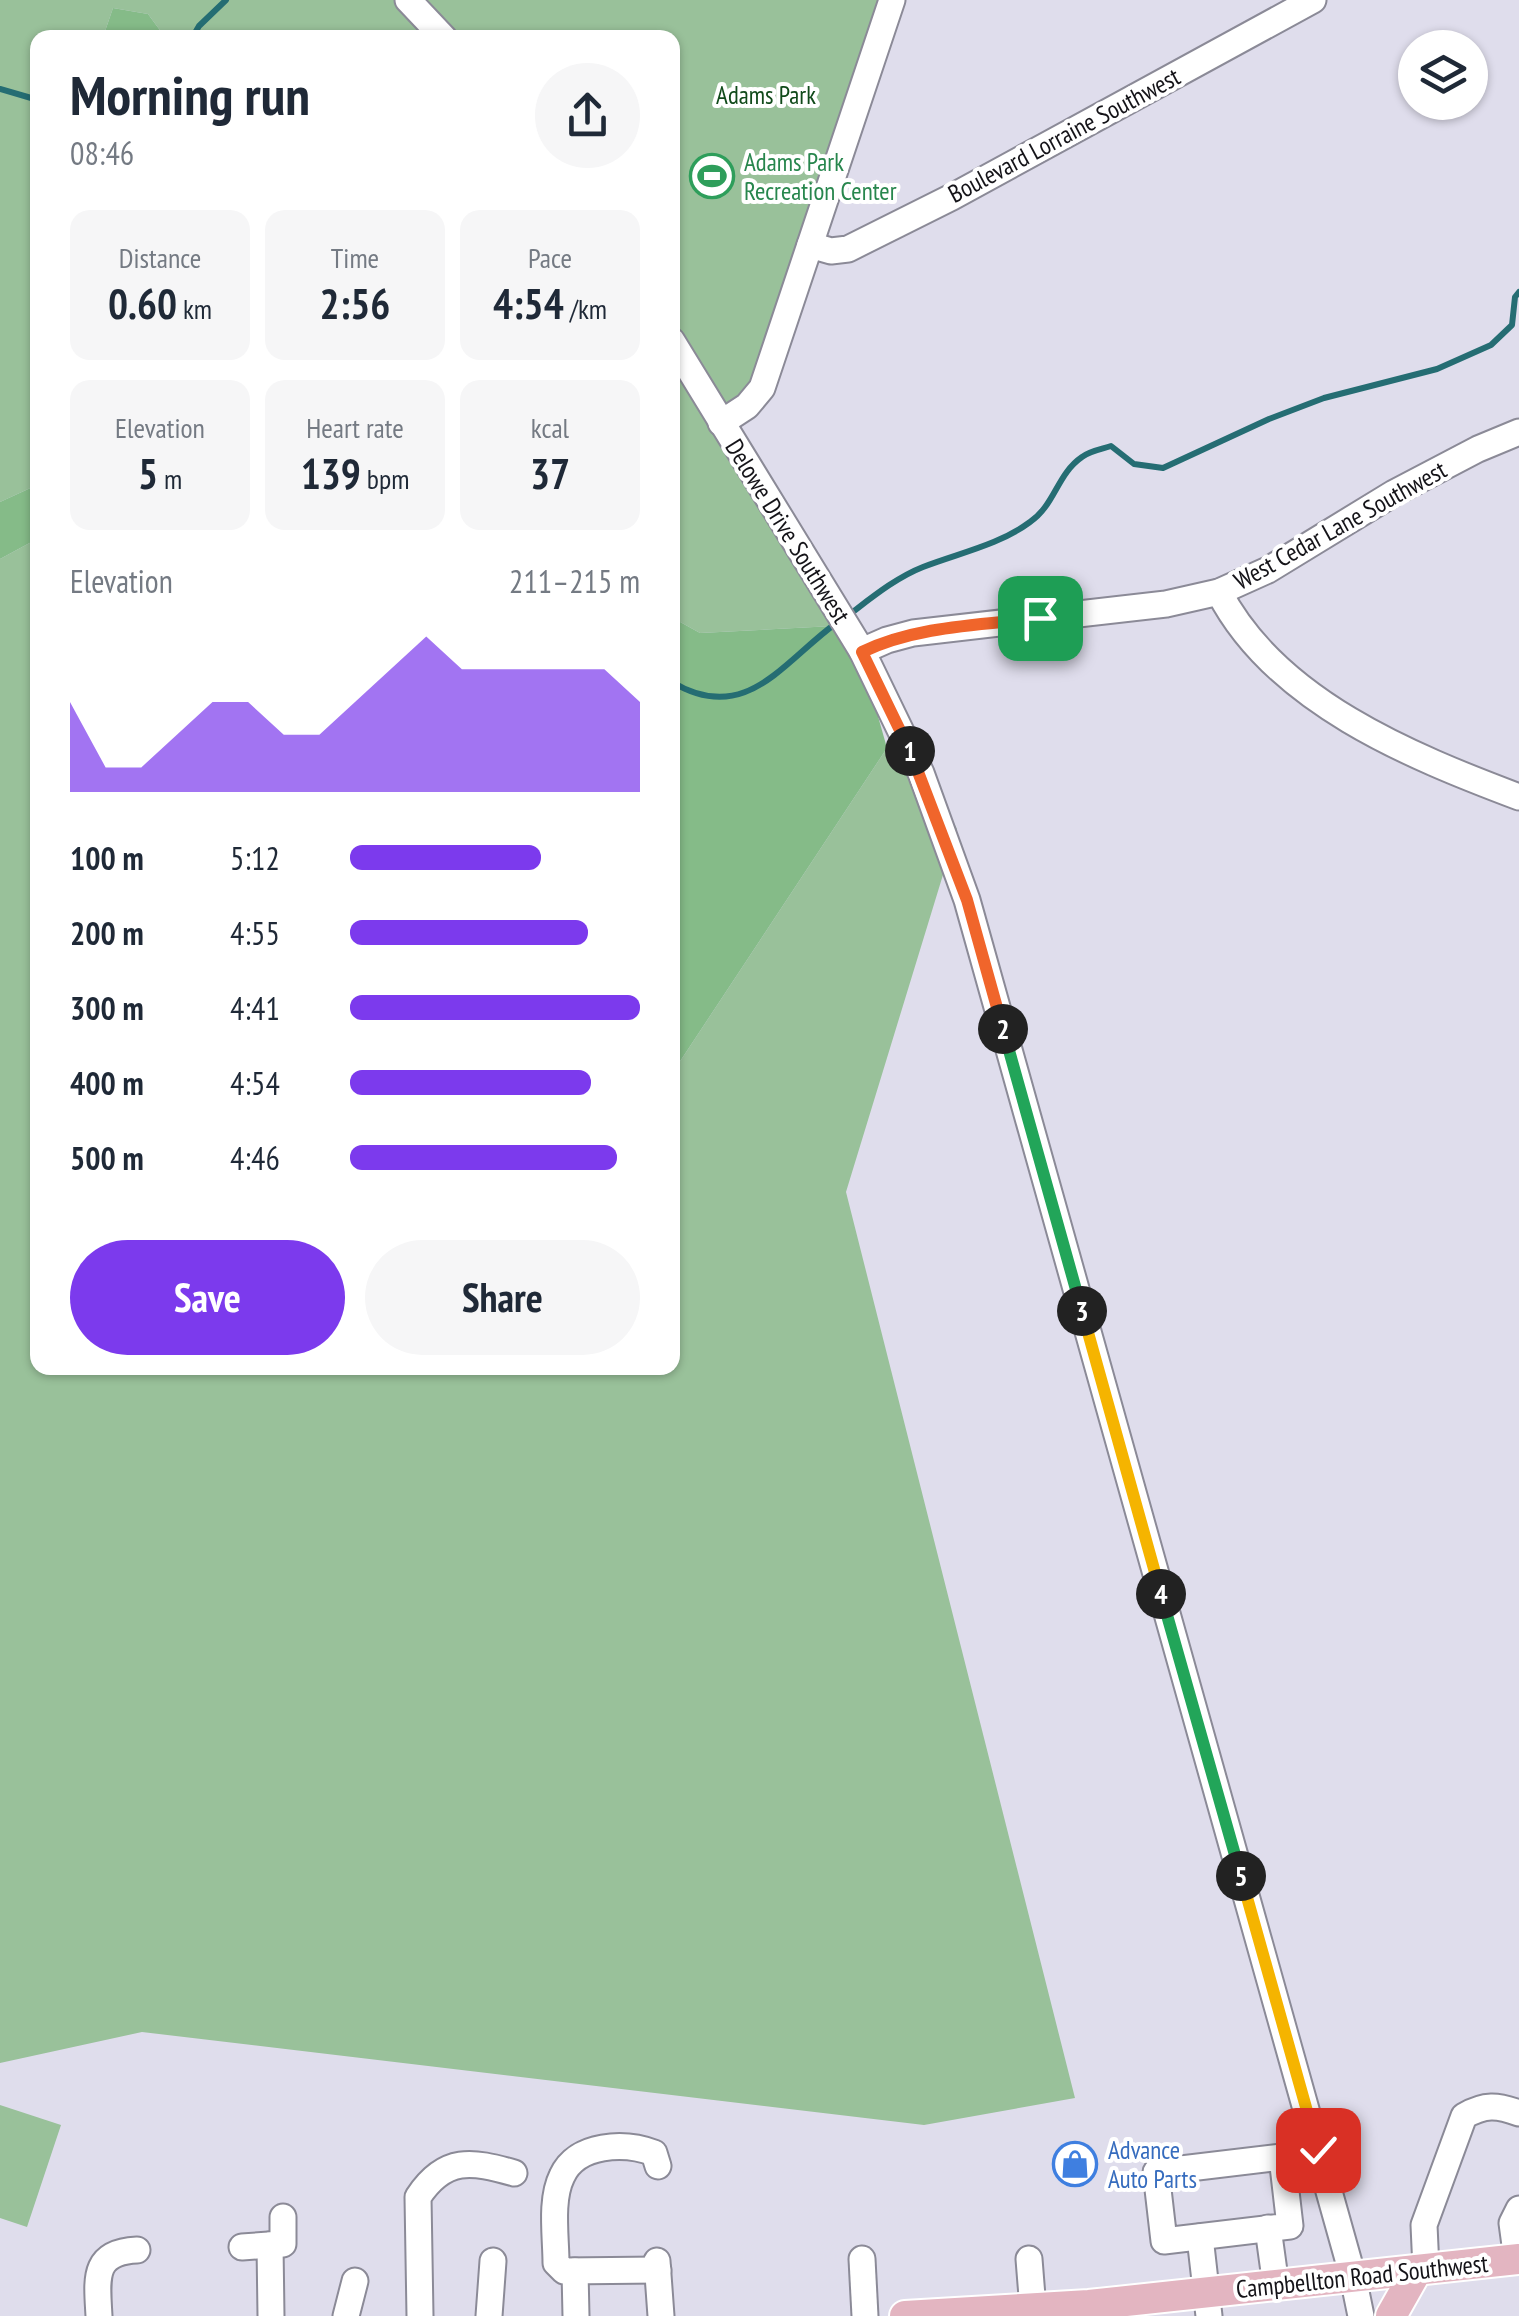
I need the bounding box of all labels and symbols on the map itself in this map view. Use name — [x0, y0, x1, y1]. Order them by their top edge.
street label: Boulevard Lorraine Southwest — [943, 60, 1186, 210]
park label: Adams Park — [716, 79, 816, 111]
place label: Adams Park Recreation Center — [744, 146, 897, 207]
sports icon: Adams Park Recreation Center — [689, 153, 735, 199]
street label: Delowe Drive Southwest — [718, 433, 858, 629]
street label: West Cedar Lane Southwest — [1228, 453, 1452, 597]
pin — [998, 576, 1083, 661]
pin: 1 — [885, 726, 935, 776]
pin: 2 — [978, 1004, 1028, 1054]
pin: 3 — [1057, 1286, 1107, 1336]
pin: 4 — [1136, 1569, 1186, 1619]
pin: 5 — [1216, 1851, 1266, 1901]
pin — [1276, 2108, 1361, 2193]
place label: Advance Auto Parts — [1108, 2134, 1197, 2195]
shop icon: Advance Auto Parts — [1052, 2141, 1098, 2187]
street label: Campbellton Road Southwest — [1234, 2247, 1490, 2305]

